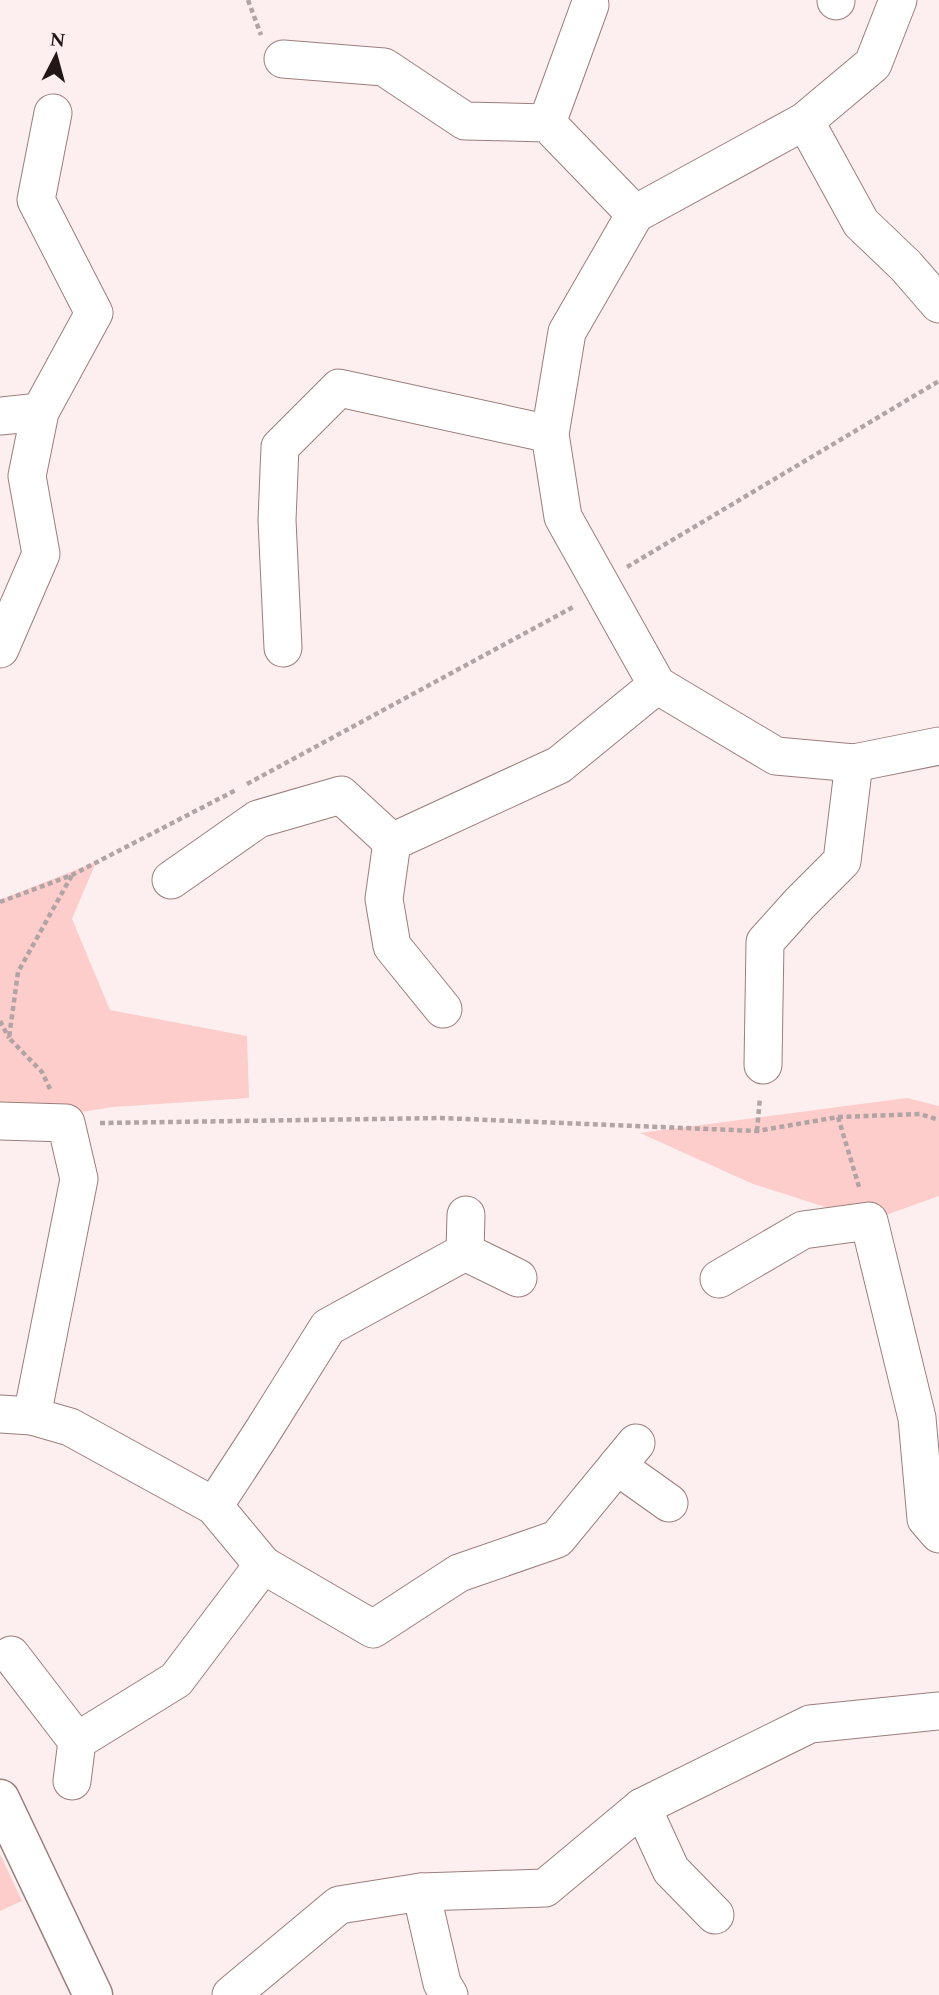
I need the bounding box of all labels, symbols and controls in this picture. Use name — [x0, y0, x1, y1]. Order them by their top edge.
north arrow — [21, 21, 91, 91]
text: N — [48, 25, 67, 56]

